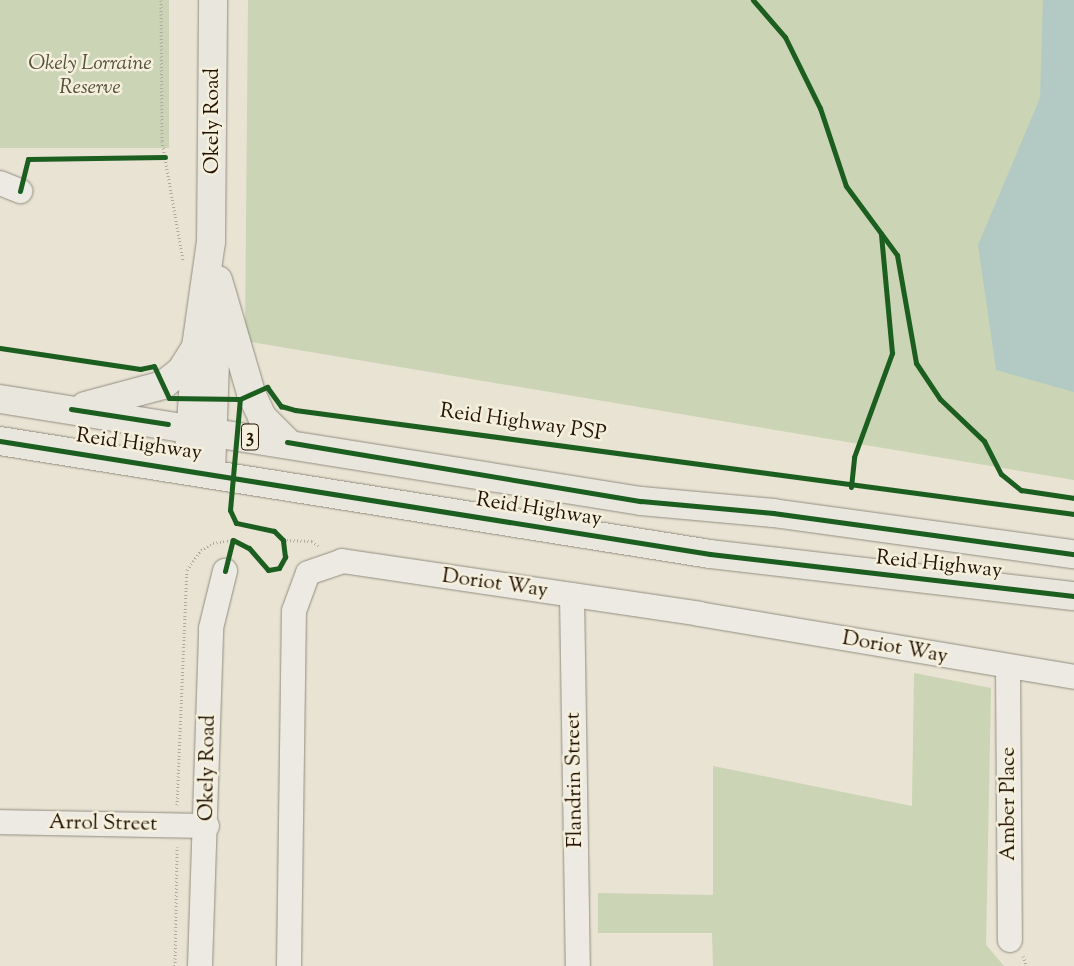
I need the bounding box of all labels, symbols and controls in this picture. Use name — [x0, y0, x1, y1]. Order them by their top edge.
park label: Okely Lorraine Reserve — [28, 51, 152, 101]
street label: Okely Road — [200, 68, 226, 174]
street label: Reid Highway PSP — [438, 399, 608, 447]
road number: 3 — [240, 420, 260, 454]
street label: Reid Highway — [74, 424, 204, 466]
street label: Reid Highway — [474, 488, 604, 532]
street label: Reid Highway — [875, 546, 1003, 584]
street label: Doriot Way — [440, 564, 550, 604]
street label: Doriot Way — [840, 626, 950, 670]
street label: Flandrin Street — [561, 712, 589, 848]
street label: Okely Road — [194, 715, 222, 821]
street label: Amber Place — [996, 747, 1022, 861]
street label: Arrol Street — [49, 810, 157, 838]

